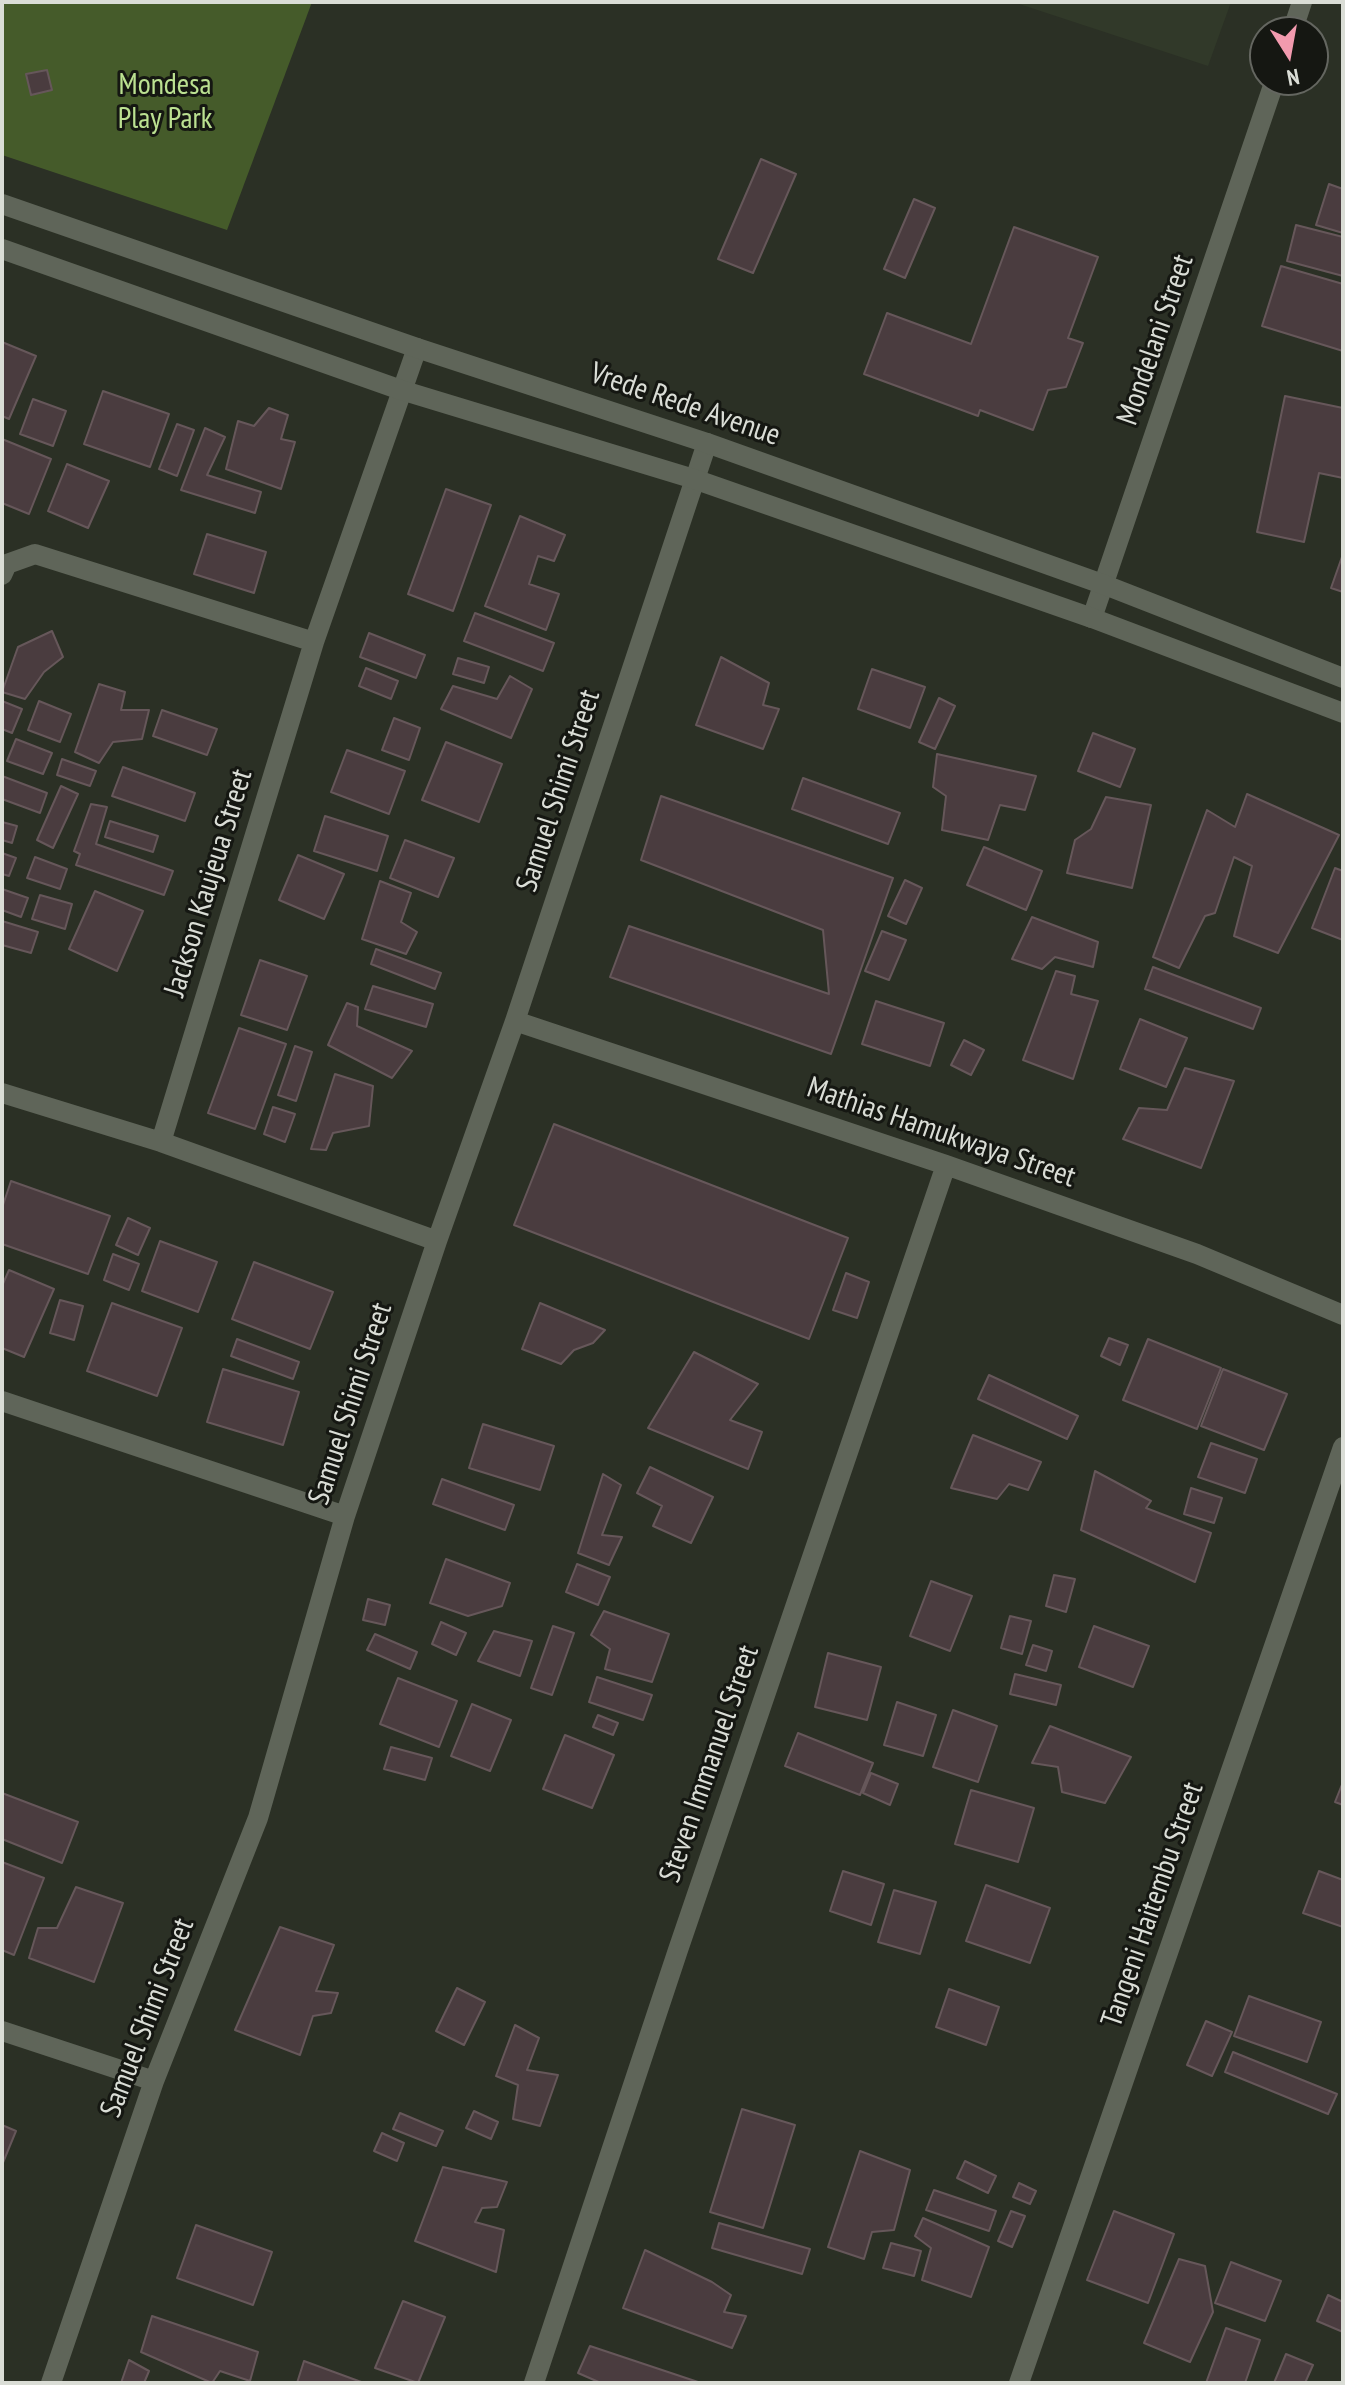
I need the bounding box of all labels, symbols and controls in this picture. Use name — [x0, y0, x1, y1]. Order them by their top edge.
north arrow — [1249, 16, 1329, 96]
text: N — [1285, 63, 1302, 92]
park label: Mondesa Play Park — [118, 67, 212, 138]
street label: Mondelani Street — [1110, 250, 1202, 430]
street label: Vrede Rede Avenue — [585, 356, 785, 454]
street label: Samuel Shimi Street — [509, 685, 609, 897]
street label: Jackson Kaujeua Street — [157, 765, 261, 1001]
street label: Mathias Hamukwaya Street — [802, 1070, 1080, 1196]
street label: Samuel Shimi Street — [301, 1298, 401, 1510]
street label: Steven Immanuel Street — [653, 1641, 767, 1887]
street label: Tangeni Haitembu Street — [1094, 1778, 1212, 2032]
street label: Samuel Shimi Street — [94, 1913, 202, 2123]

